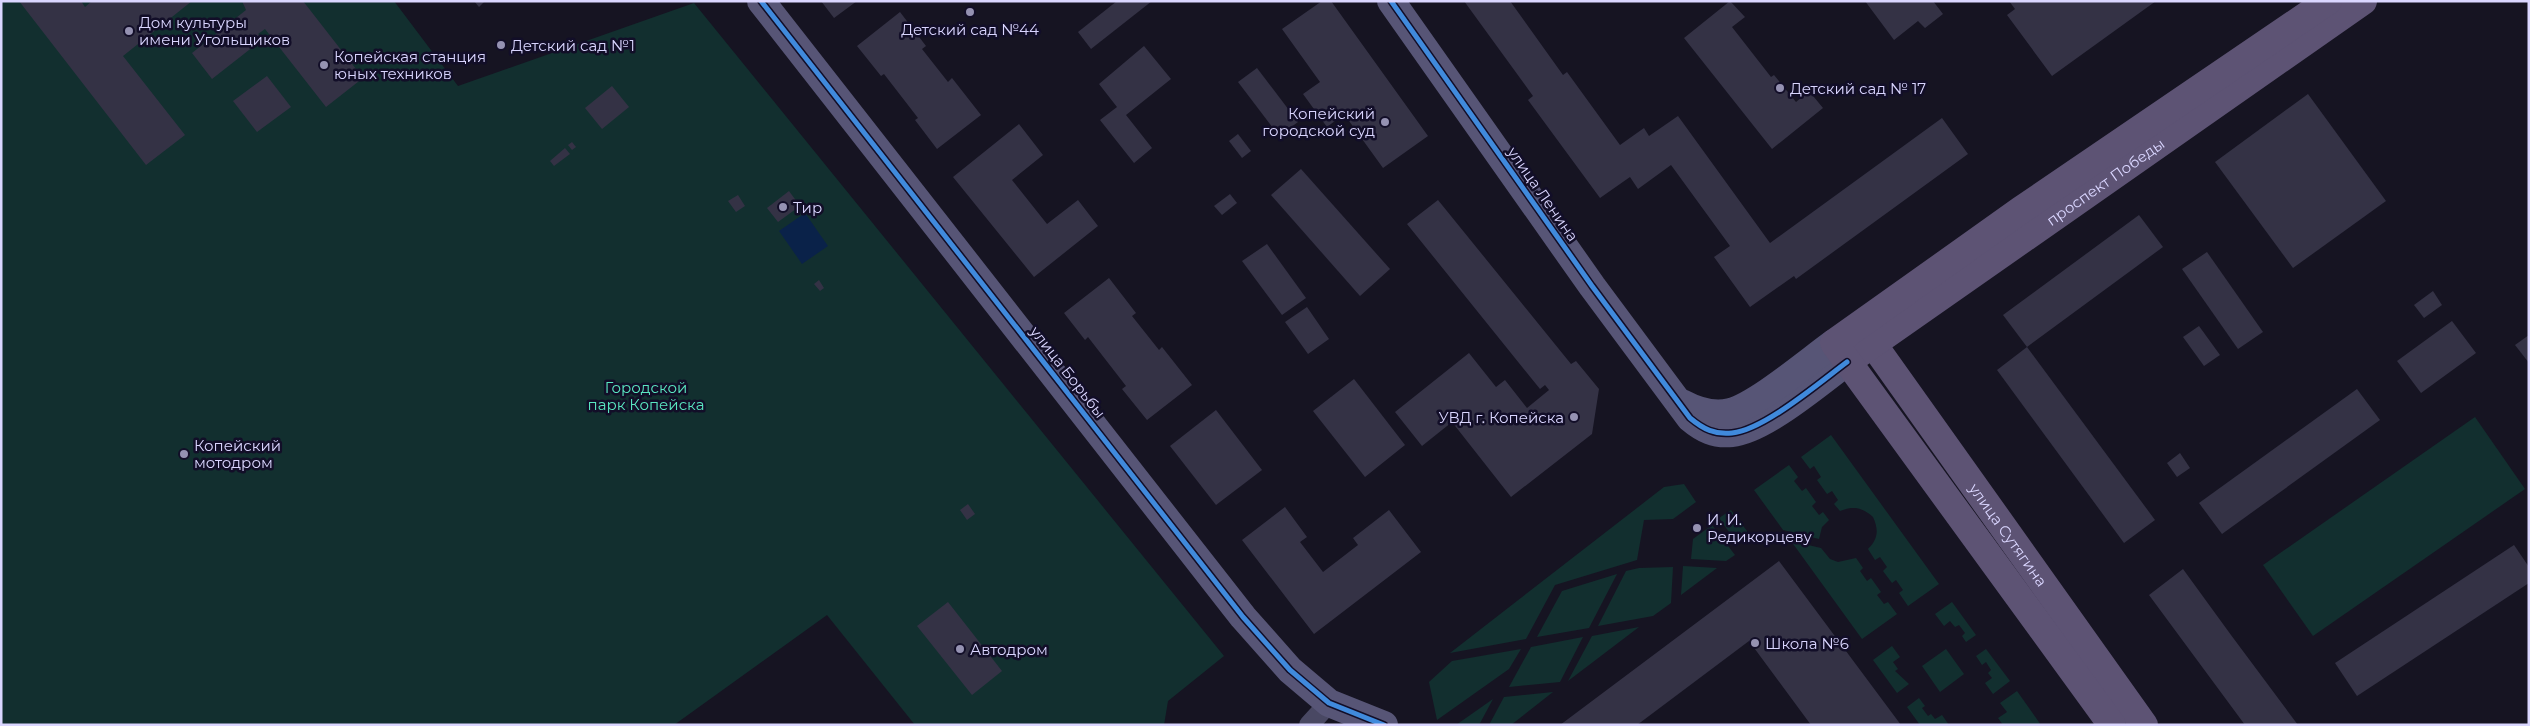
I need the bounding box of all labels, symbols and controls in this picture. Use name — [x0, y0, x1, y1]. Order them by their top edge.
marker: Детский сад №44 — [964, 6, 976, 18]
place label: Дом культуры имени Угольщиков — [139, 13, 290, 49]
place label: Детский сад №44 — [901, 20, 1039, 39]
marker: Дом культуры имени Угольщиков — [123, 25, 135, 37]
place label: Детский сад №1 — [511, 36, 635, 55]
marker: Детский сад №1 — [495, 39, 507, 51]
place label: Копейская станция юных техников — [334, 47, 486, 83]
marker: Копейская станция юных техников — [318, 59, 330, 71]
place label: Детский сад № 17 — [1790, 79, 1926, 98]
marker: Детский сад № 17 — [1774, 82, 1786, 94]
place label: Копейский городской суд — [1262, 104, 1375, 140]
marker: Копейский городской суд — [1379, 116, 1391, 128]
street label: проспект Победы — [2042, 134, 2168, 229]
street label: улица Ленина — [1503, 142, 1583, 245]
place label: Тир — [793, 198, 822, 217]
marker: Тир — [777, 201, 789, 213]
street label: улица Борьбы — [1026, 321, 1110, 422]
park label: Городской парк Копейска — [588, 378, 704, 414]
place label: УВД г. Копейска — [1438, 408, 1564, 427]
marker: УВД г. Копейска — [1568, 411, 1580, 423]
place label: Копейский мотодром — [194, 436, 281, 472]
marker: Копейский мотодром — [178, 448, 190, 460]
street label: улица Сутягина — [1965, 478, 2052, 590]
place label: И. И. Редикорцеву — [1707, 510, 1813, 546]
marker: И. И. Редикорцеву — [1691, 522, 1703, 534]
place label: Школа №6 — [1765, 634, 1849, 653]
marker: Школа №6 — [1749, 637, 1761, 649]
place label: Автодром — [970, 640, 1048, 659]
marker: Автодром — [954, 643, 966, 655]

